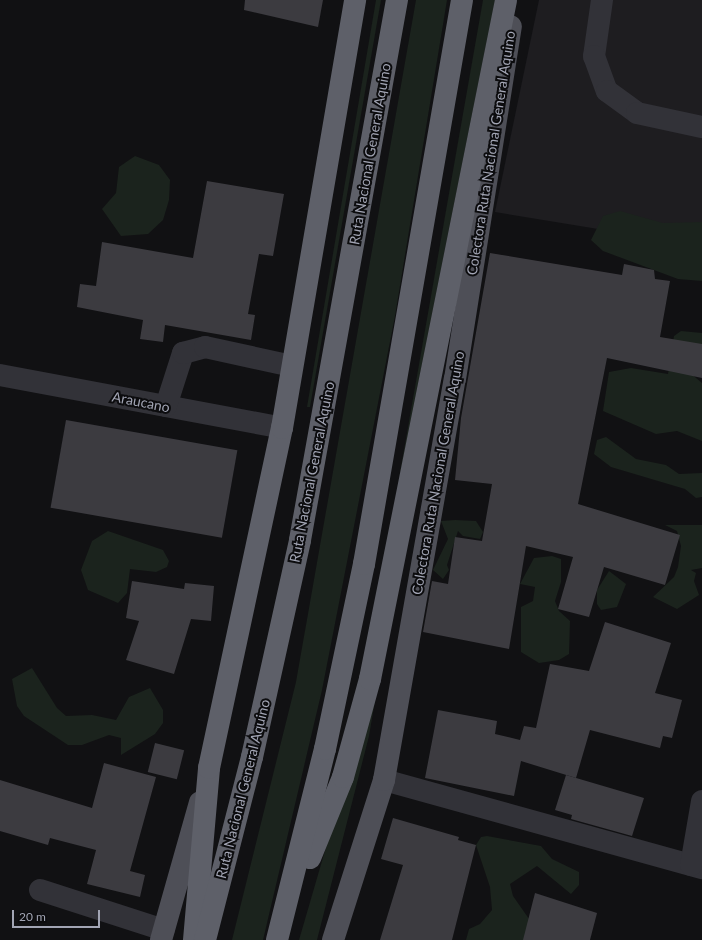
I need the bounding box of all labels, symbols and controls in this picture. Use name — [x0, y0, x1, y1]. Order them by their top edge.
street label: Colectora Ruta Nacional General Aquino — [463, 29, 519, 277]
street label: Ruta Nacional General Aquino — [346, 62, 394, 246]
street label: Colectora Ruta Nacional General Aquino — [408, 350, 468, 596]
street label: Ruta Nacional General Aquino — [286, 380, 338, 564]
street label: Araucano — [111, 388, 171, 416]
street label: Ruta Nacional General Aquino — [213, 697, 273, 881]
scale bar — [14, 902, 102, 928]
text: 20 m — [19, 909, 46, 924]

